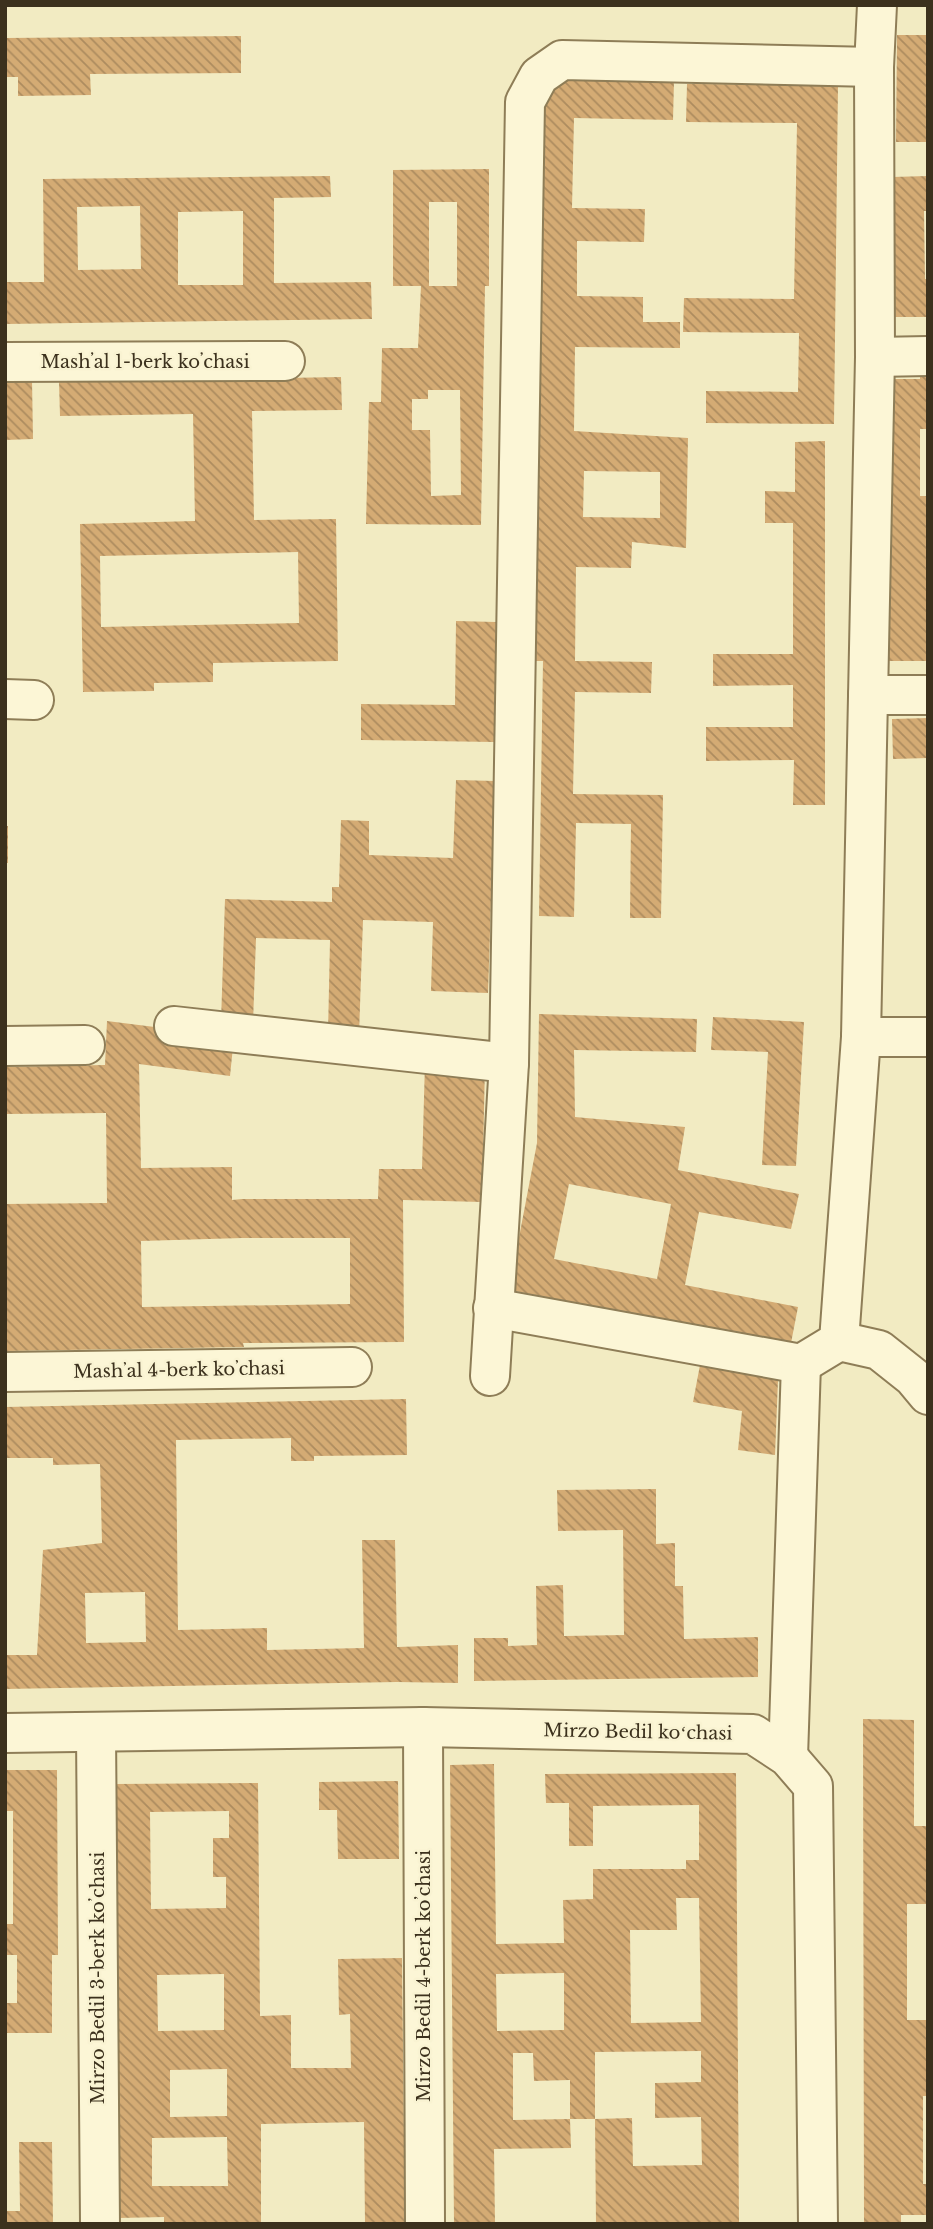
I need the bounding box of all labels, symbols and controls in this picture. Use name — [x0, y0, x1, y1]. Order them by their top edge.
street label: Mashʼal 1-berk koʼchasi — [40, 351, 250, 373]
street label: Mashʼal 4-berk koʼchasi — [73, 1357, 285, 1383]
street label: Mirzo Bedil koʻchasi — [543, 1719, 733, 1745]
street label: Mirzo Bedil 4-berk koʼchasi — [413, 1850, 435, 2102]
street label: Mirzo Bedil 3-berk koʼchasi — [87, 1852, 109, 2104]

